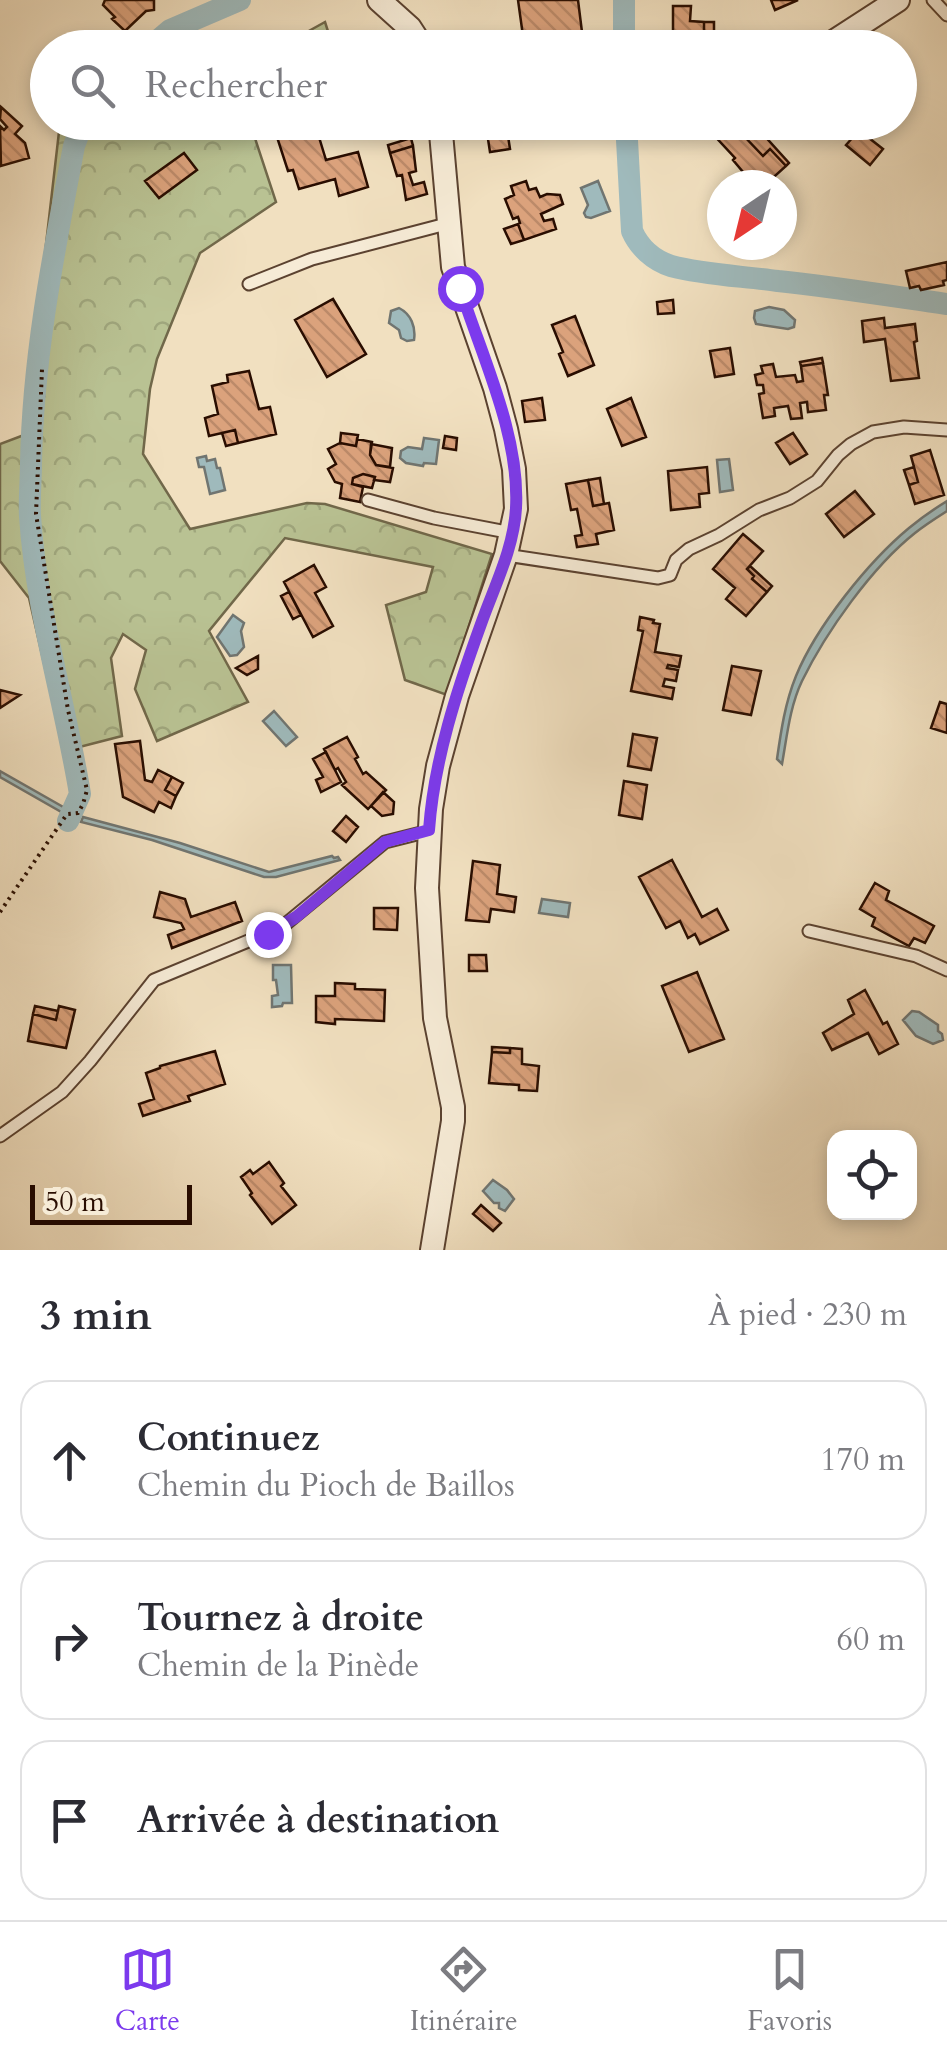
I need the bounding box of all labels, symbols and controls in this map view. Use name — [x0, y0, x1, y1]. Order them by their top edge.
search box — [30, 30, 917, 140]
icon: search — [65, 58, 120, 113]
text: Rechercher — [145, 59, 327, 111]
north arrow — [707, 170, 797, 260]
route start — [438, 266, 484, 312]
route end — [246, 912, 292, 958]
map controls — [827, 1130, 917, 1220]
button: locate — [827, 1130, 917, 1220]
scale bar — [30, 1180, 192, 1224]
text: 50 m — [45, 1183, 105, 1221]
text: 3 min — [40, 1287, 152, 1344]
text: À pied · 230 m — [708, 1293, 907, 1337]
text: Continuez — [137, 1412, 320, 1464]
icon: ahead — [42, 1433, 97, 1488]
text: 170 m — [820, 1438, 905, 1482]
text: Chemin du Pioch de Baillos — [137, 1464, 515, 1508]
text: Tournez à droite — [137, 1592, 424, 1644]
icon: right — [42, 1613, 97, 1668]
text: 60 m — [837, 1618, 905, 1662]
text: Chemin de la Pinède — [137, 1644, 419, 1688]
icon: arrive — [42, 1793, 97, 1848]
text: Arrivée à destination — [137, 1794, 499, 1846]
tab: Carte — [115, 1942, 180, 2040]
tab: Itinéraire — [410, 1942, 518, 2040]
tab: Favoris — [747, 1942, 832, 2040]

